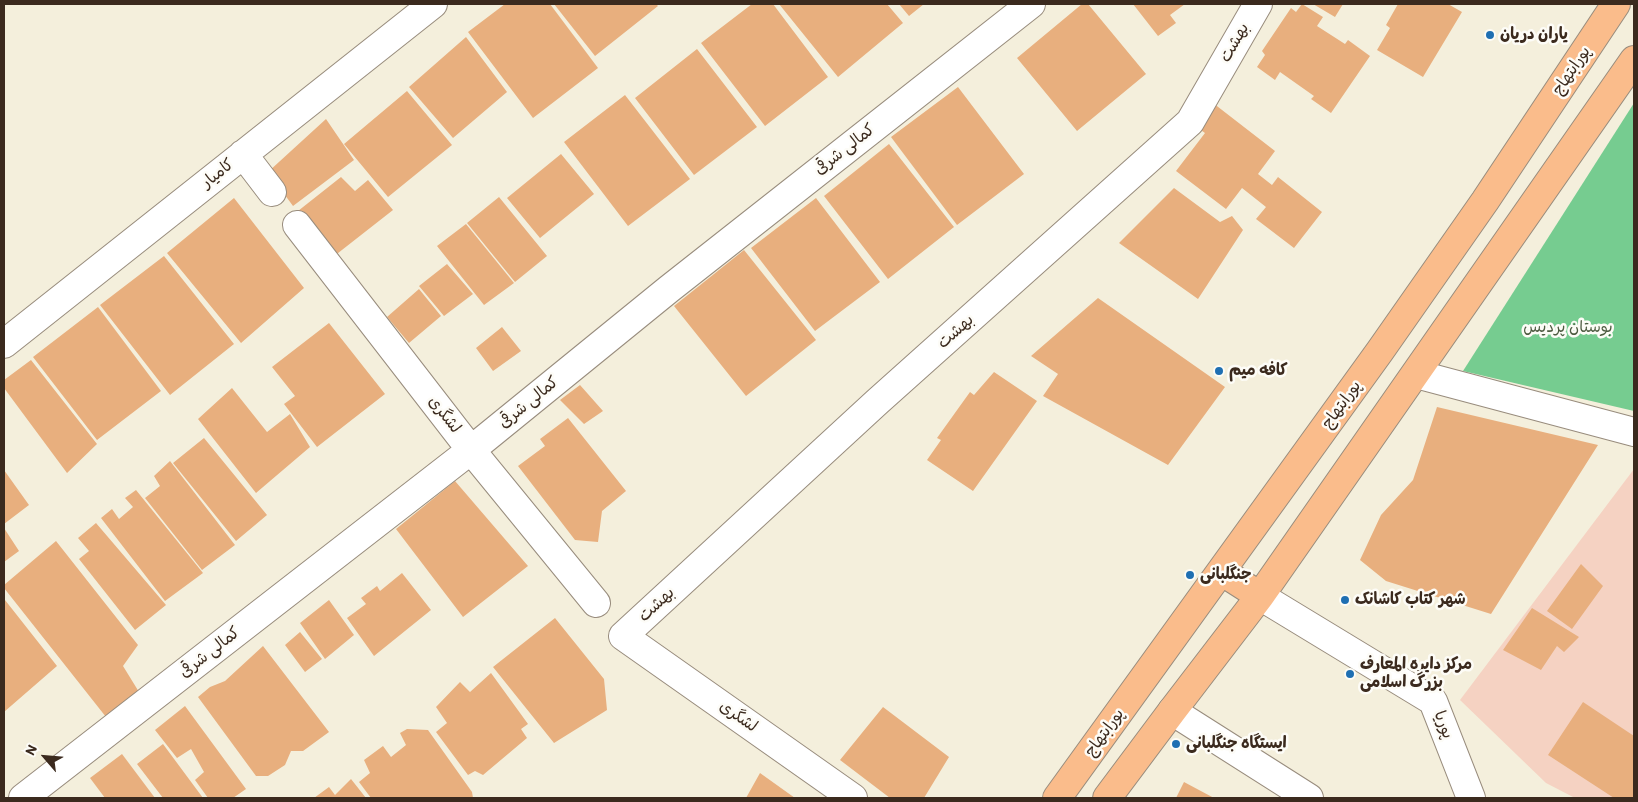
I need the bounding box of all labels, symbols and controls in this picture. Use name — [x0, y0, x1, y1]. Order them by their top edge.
street label: بهشت — [1216, 20, 1254, 66]
place label: یاران دریان — [1500, 25, 1568, 45]
marker: یاران دریان — [1484, 29, 1496, 41]
street label: پورابتهاج — [1549, 43, 1595, 99]
street label: کمالی شرقی — [811, 120, 879, 180]
street label: کامیار — [198, 155, 238, 193]
street label: بهشت — [934, 311, 978, 353]
park label: بوستان پردیس — [1523, 318, 1613, 338]
place label: کافه میم — [1229, 361, 1288, 381]
marker: کافه میم — [1213, 365, 1225, 377]
street label: کمالی شرقی — [495, 373, 563, 433]
street label: پورابتهاج — [1318, 377, 1366, 433]
street label: لشگری — [424, 393, 464, 437]
place label: جنگلبانی — [1200, 565, 1251, 585]
marker: جنگلبانی — [1184, 569, 1196, 581]
street label: بهشت — [635, 584, 679, 626]
place label: شهر کتاب کاشانک — [1355, 590, 1466, 610]
marker: شهر کتاب کاشانک — [1339, 594, 1351, 606]
street label: کمالی شرقی — [176, 623, 244, 683]
place label: مرکز دایره المعارف بزرگ اسلامی — [1360, 655, 1472, 693]
marker: مرکز دایره المعارف بزرگ اسلامی — [1344, 668, 1356, 680]
street label: لشگری — [715, 697, 761, 737]
street label: پورابتهاج — [1081, 705, 1129, 761]
street label: پوریا — [1429, 708, 1457, 742]
north arrow — [20, 732, 70, 782]
place label: ایستگاه جنگلبانی — [1186, 734, 1287, 754]
marker: ایستگاه جنگلبانی — [1170, 738, 1182, 750]
text: N — [21, 742, 41, 758]

